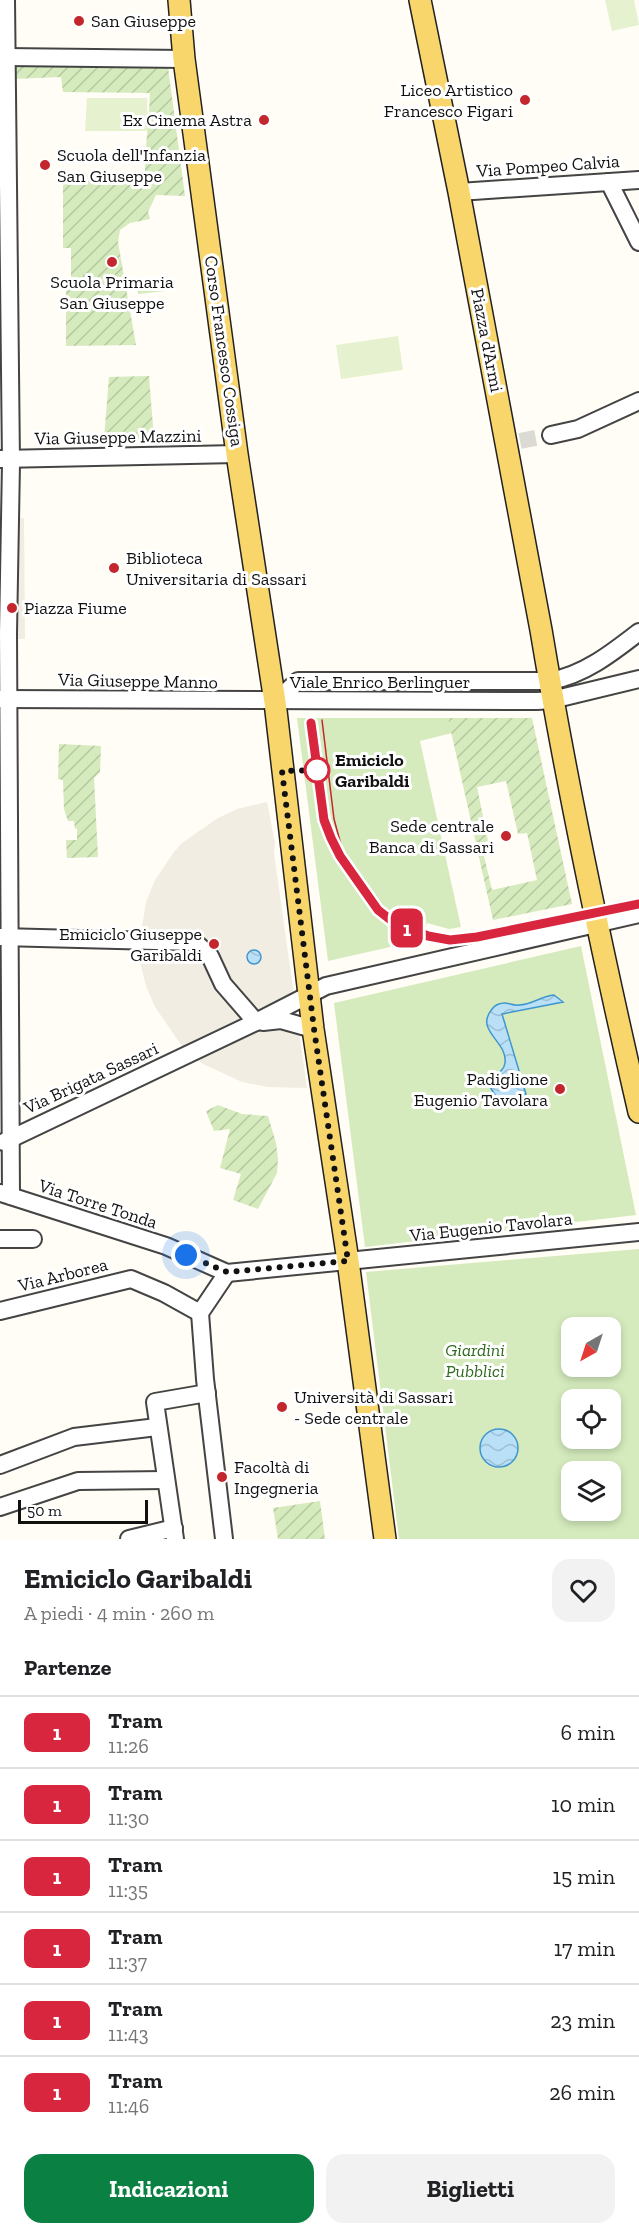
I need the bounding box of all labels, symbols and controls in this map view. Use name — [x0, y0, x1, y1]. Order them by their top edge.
place label: San Giuseppe — [91, 10, 196, 32]
marker: San Giuseppe — [72, 14, 86, 28]
place label: Liceo Artistico Francesco Figari — [384, 79, 513, 122]
marker: Liceo Artistico Francesco Figari — [518, 93, 532, 107]
place label: Ex Cinema Astra — [122, 109, 252, 131]
marker: Ex Cinema Astra — [257, 113, 271, 127]
place label: Scuola dell'Infanzia San Giuseppe — [57, 144, 206, 187]
street label: Via Pompeo Calvia — [475, 150, 621, 182]
marker: Scuola dell'Infanzia San Giuseppe — [38, 158, 52, 172]
street label: Corso Francesco Cossiga — [200, 254, 248, 448]
marker: Scuola Primaria San Giuseppe — [105, 255, 119, 269]
place label: Scuola Primaria San Giuseppe — [50, 271, 174, 314]
street label: Piazza d'Armi — [466, 286, 508, 394]
street label: Via Giuseppe Mazzini — [33, 425, 202, 449]
place label: Biblioteca Universitaria di Sassari — [126, 547, 307, 590]
marker: Biblioteca Universitaria di Sassari — [107, 561, 121, 575]
place label: Piazza Fiume — [24, 597, 127, 619]
marker: Piazza Fiume — [5, 601, 19, 615]
street label: Via Giuseppe Manno — [57, 669, 218, 693]
street label: Viale Enrico Berlinguer — [289, 671, 470, 693]
place label: Emiciclo Garibaldi — [335, 749, 410, 792]
marker: Emiciclo Garibaldi — [304, 757, 330, 783]
place label: Sede centrale Banca di Sassari — [369, 815, 494, 858]
marker: Sede centrale Banca di Sassari — [499, 829, 513, 843]
line badge: 1 — [388, 908, 426, 948]
text: 1 — [403, 916, 411, 941]
place label: Emiciclo Giuseppe Garibaldi — [59, 923, 202, 966]
marker: Emiciclo Giuseppe Garibaldi — [207, 937, 221, 951]
street label: Via Brigata Sassari — [19, 1037, 162, 1119]
place label: Padiglione Eugenio Tavolara — [414, 1068, 548, 1111]
marker: Padiglione Eugenio Tavolara — [553, 1082, 567, 1096]
street label: Via Torre Tonda — [35, 1174, 160, 1234]
street label: Via Eugenio Tavolara — [408, 1207, 574, 1247]
your location — [171, 1240, 201, 1270]
street label: Via Arborea — [15, 1253, 110, 1297]
north arrow — [561, 1317, 621, 1377]
map controls — [561, 1317, 621, 1521]
park label: Giardini Pubblici — [445, 1339, 505, 1382]
place label: Università di Sassari - Sede centrale — [294, 1386, 453, 1429]
button: locate — [561, 1389, 621, 1449]
marker: Università di Sassari - Sede centrale — [275, 1400, 289, 1414]
place label: Facoltà di Ingegneria — [234, 1456, 319, 1499]
button: layers — [561, 1461, 621, 1521]
marker: Facoltà di Ingegneria — [215, 1470, 229, 1484]
scale bar — [18, 1497, 148, 1524]
text: 50 m — [27, 1501, 62, 1520]
button: heart — [552, 1559, 615, 1622]
text: Emiciclo Garibaldi — [24, 1562, 252, 1595]
text: A piedi · 4 min · 260 m — [24, 1601, 214, 1625]
text: Partenze — [24, 1654, 111, 1681]
text: Tram — [108, 1707, 162, 1734]
text: 6 min — [561, 1719, 615, 1746]
text: 1 — [53, 1720, 61, 1745]
text: 11:26 — [108, 1734, 149, 1758]
text: Tram — [108, 1779, 162, 1806]
text: 10 min — [551, 1791, 615, 1818]
text: 1 — [53, 1792, 61, 1817]
text: 11:30 — [108, 1806, 149, 1830]
text: Tram — [108, 1851, 162, 1878]
text: 15 min — [553, 1863, 615, 1890]
text: 1 — [53, 1864, 61, 1889]
text: 11:35 — [108, 1878, 148, 1902]
text: Tram — [108, 1923, 162, 1950]
text: 17 min — [554, 1935, 615, 1962]
text: 1 — [53, 1936, 61, 1961]
text: 11:37 — [108, 1950, 147, 1974]
text: Tram — [108, 1995, 162, 2022]
text: 23 min — [550, 2007, 615, 2034]
text: 1 — [53, 2008, 61, 2033]
text: 11:43 — [108, 2022, 148, 2046]
text: Tram — [108, 2067, 162, 2094]
text: 26 min — [549, 2079, 615, 2106]
text: 1 — [53, 2080, 61, 2105]
text: 11:46 — [108, 2094, 149, 2118]
button: Indicazioni — [24, 2154, 314, 2223]
button: Biglietti — [326, 2154, 615, 2223]

